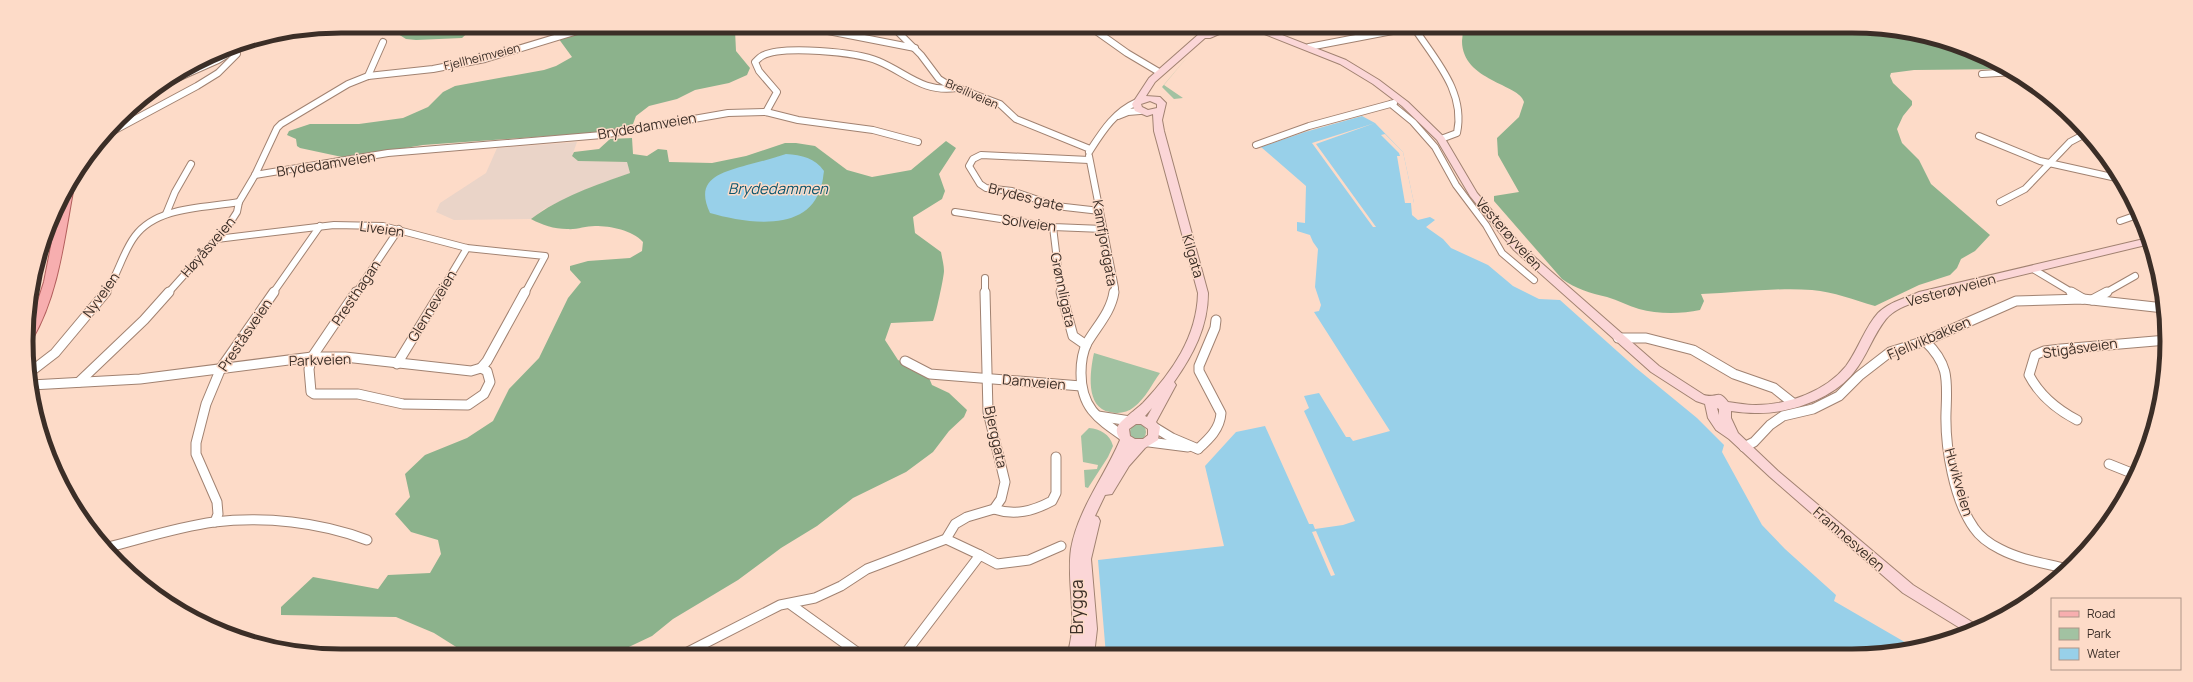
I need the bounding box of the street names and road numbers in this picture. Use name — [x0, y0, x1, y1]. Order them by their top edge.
street label: Fjellheimveien — [442, 39, 522, 74]
street label: Breiliveien — [943, 74, 1002, 113]
street label: Brydedamveien — [596, 108, 698, 144]
street label: Brydedamveien — [275, 146, 377, 181]
street label: Brydes gate — [987, 178, 1066, 215]
street label: Vesterøyveien — [1472, 193, 1547, 274]
street label: Kamfjordgata — [1089, 198, 1122, 288]
street label: Solveien — [1001, 209, 1058, 236]
street label: Høyåsveien — [176, 212, 239, 281]
street label: Liveien — [358, 216, 406, 241]
street label: Kilgata — [1178, 232, 1209, 280]
street label: Grønnligata — [1046, 251, 1081, 329]
street label: Presthagan — [327, 256, 384, 329]
street label: Glenneveien — [403, 266, 460, 345]
street label: Nyveien — [78, 268, 123, 321]
street label: Vesterøyveien — [1904, 268, 1998, 311]
street label: Preståsveien — [213, 295, 276, 375]
street label: Fjellvikbakken — [1884, 311, 1973, 364]
street label: Stigåsveien — [2041, 333, 2118, 362]
street label: Parkveien — [288, 349, 352, 370]
street label: Damveien — [1002, 369, 1067, 394]
street label: Bjerggata — [981, 404, 1012, 470]
street label: Huvikveien — [1941, 446, 1978, 518]
street label: Framnesveien — [1809, 502, 1889, 575]
street label: Brygga — [1065, 580, 1088, 634]

